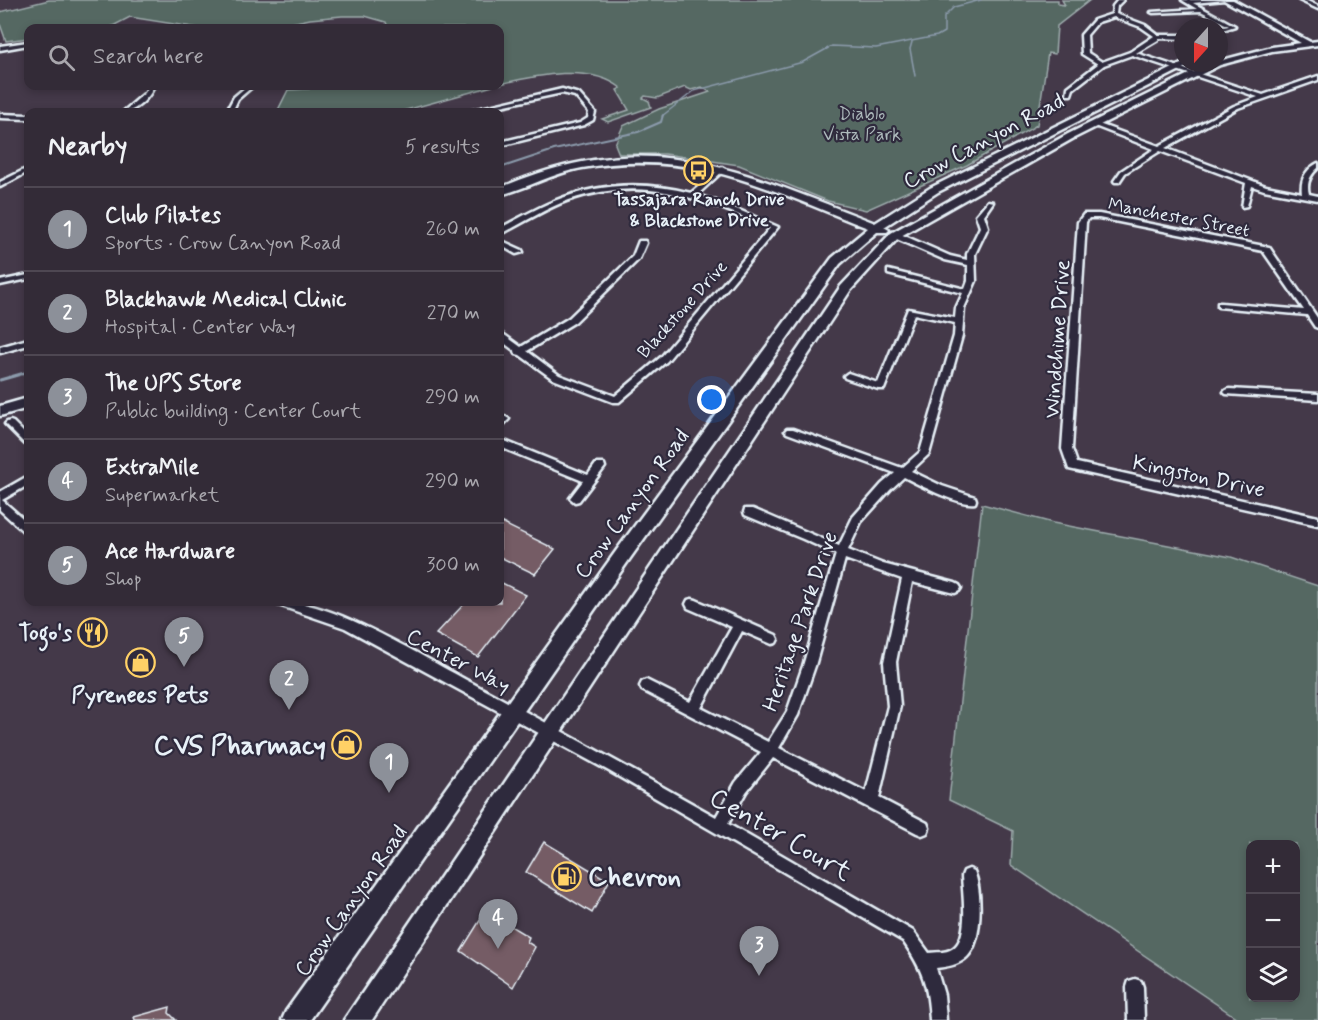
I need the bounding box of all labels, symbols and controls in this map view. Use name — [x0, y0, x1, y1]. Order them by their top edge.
north arrow — [1174, 18, 1228, 72]
search box — [24, 24, 504, 90]
icon: search — [45, 41, 78, 74]
text: Search here — [93, 43, 204, 71]
street label: Crow Canyon Road — [899, 88, 1069, 196]
park label: Diablo Vista Park — [823, 102, 901, 147]
text: Nearby — [48, 130, 127, 164]
text: 5 results — [405, 134, 480, 161]
bus stop icon: Tassajara Ranch Drive & Blackstone Drive — [683, 154, 715, 186]
place label: Tassajara Ranch Drive & Blackstone Drive — [613, 188, 785, 233]
street label: Manchester Street — [1106, 192, 1252, 244]
text: Club Pilates — [105, 202, 221, 230]
text: 1 — [63, 216, 72, 243]
text: 260 m — [426, 216, 480, 243]
text: Sports · Crow Canyon Road — [105, 230, 341, 257]
street label: Blackstone Drive — [632, 255, 733, 364]
street label: Windchime Drive — [1038, 259, 1078, 419]
text: Blackhawk Medical Clinic — [105, 286, 346, 314]
text: 2 — [63, 300, 72, 327]
text: 270 m — [427, 300, 480, 327]
text: Hospital · Center Way — [105, 314, 295, 341]
text: The UPS Store — [105, 370, 242, 398]
text: 3 — [63, 384, 72, 411]
text: 290 m — [425, 384, 480, 411]
your location — [697, 385, 726, 414]
text: Public building · Center Court — [105, 398, 361, 425]
street label: Crow Canyon Road — [569, 424, 696, 585]
street label: Kingston Drive — [1129, 449, 1267, 508]
text: ExtraMile — [105, 454, 199, 482]
text: 4 — [62, 468, 73, 495]
text: 290 m — [425, 468, 480, 495]
text: Supermarket — [105, 482, 219, 509]
street label: Heritage Park Drive — [757, 528, 846, 716]
text: Ace Hardware — [105, 538, 235, 566]
text: 5 — [62, 552, 74, 579]
text: 300 m — [426, 552, 480, 579]
text: Shop — [105, 566, 142, 593]
restaurant icon: Togo's — [77, 616, 109, 648]
pin: 5 — [164, 618, 204, 667]
place label: Togo's — [19, 620, 72, 652]
street label: Center Way — [401, 623, 515, 701]
shop icon: Pyrenees Pets — [124, 646, 156, 678]
pin: 2 — [270, 660, 308, 710]
place label: Pyrenees Pets — [72, 682, 209, 710]
place label: CVS Pharmacy — [154, 729, 326, 764]
shop icon: CVS Pharmacy — [331, 729, 363, 761]
pin: 1 — [370, 744, 408, 793]
street label: Center Court — [703, 780, 858, 890]
street label: Crow Canyon Road — [289, 820, 414, 982]
map controls — [1246, 840, 1300, 1002]
button: + — [1246, 840, 1300, 894]
fuel station icon: Chevron — [551, 860, 583, 892]
place label: Chevron — [588, 860, 681, 895]
button: − — [1246, 894, 1300, 948]
pin: 4 — [478, 900, 518, 949]
pin: 3 — [740, 926, 778, 976]
button: layers — [1246, 948, 1300, 1002]

